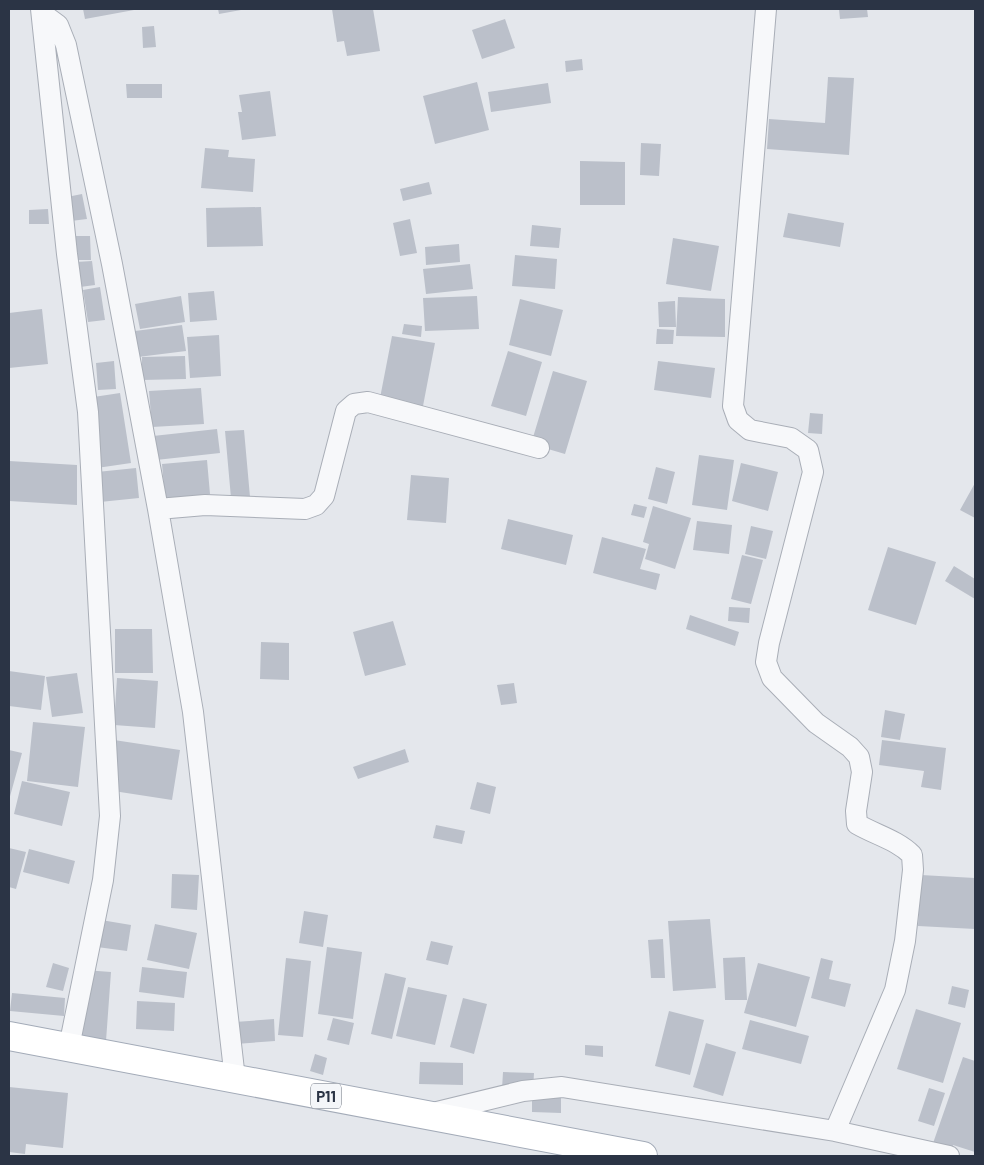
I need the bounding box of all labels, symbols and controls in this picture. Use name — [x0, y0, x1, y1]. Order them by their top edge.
road number: P11 — [311, 1084, 341, 1108]

